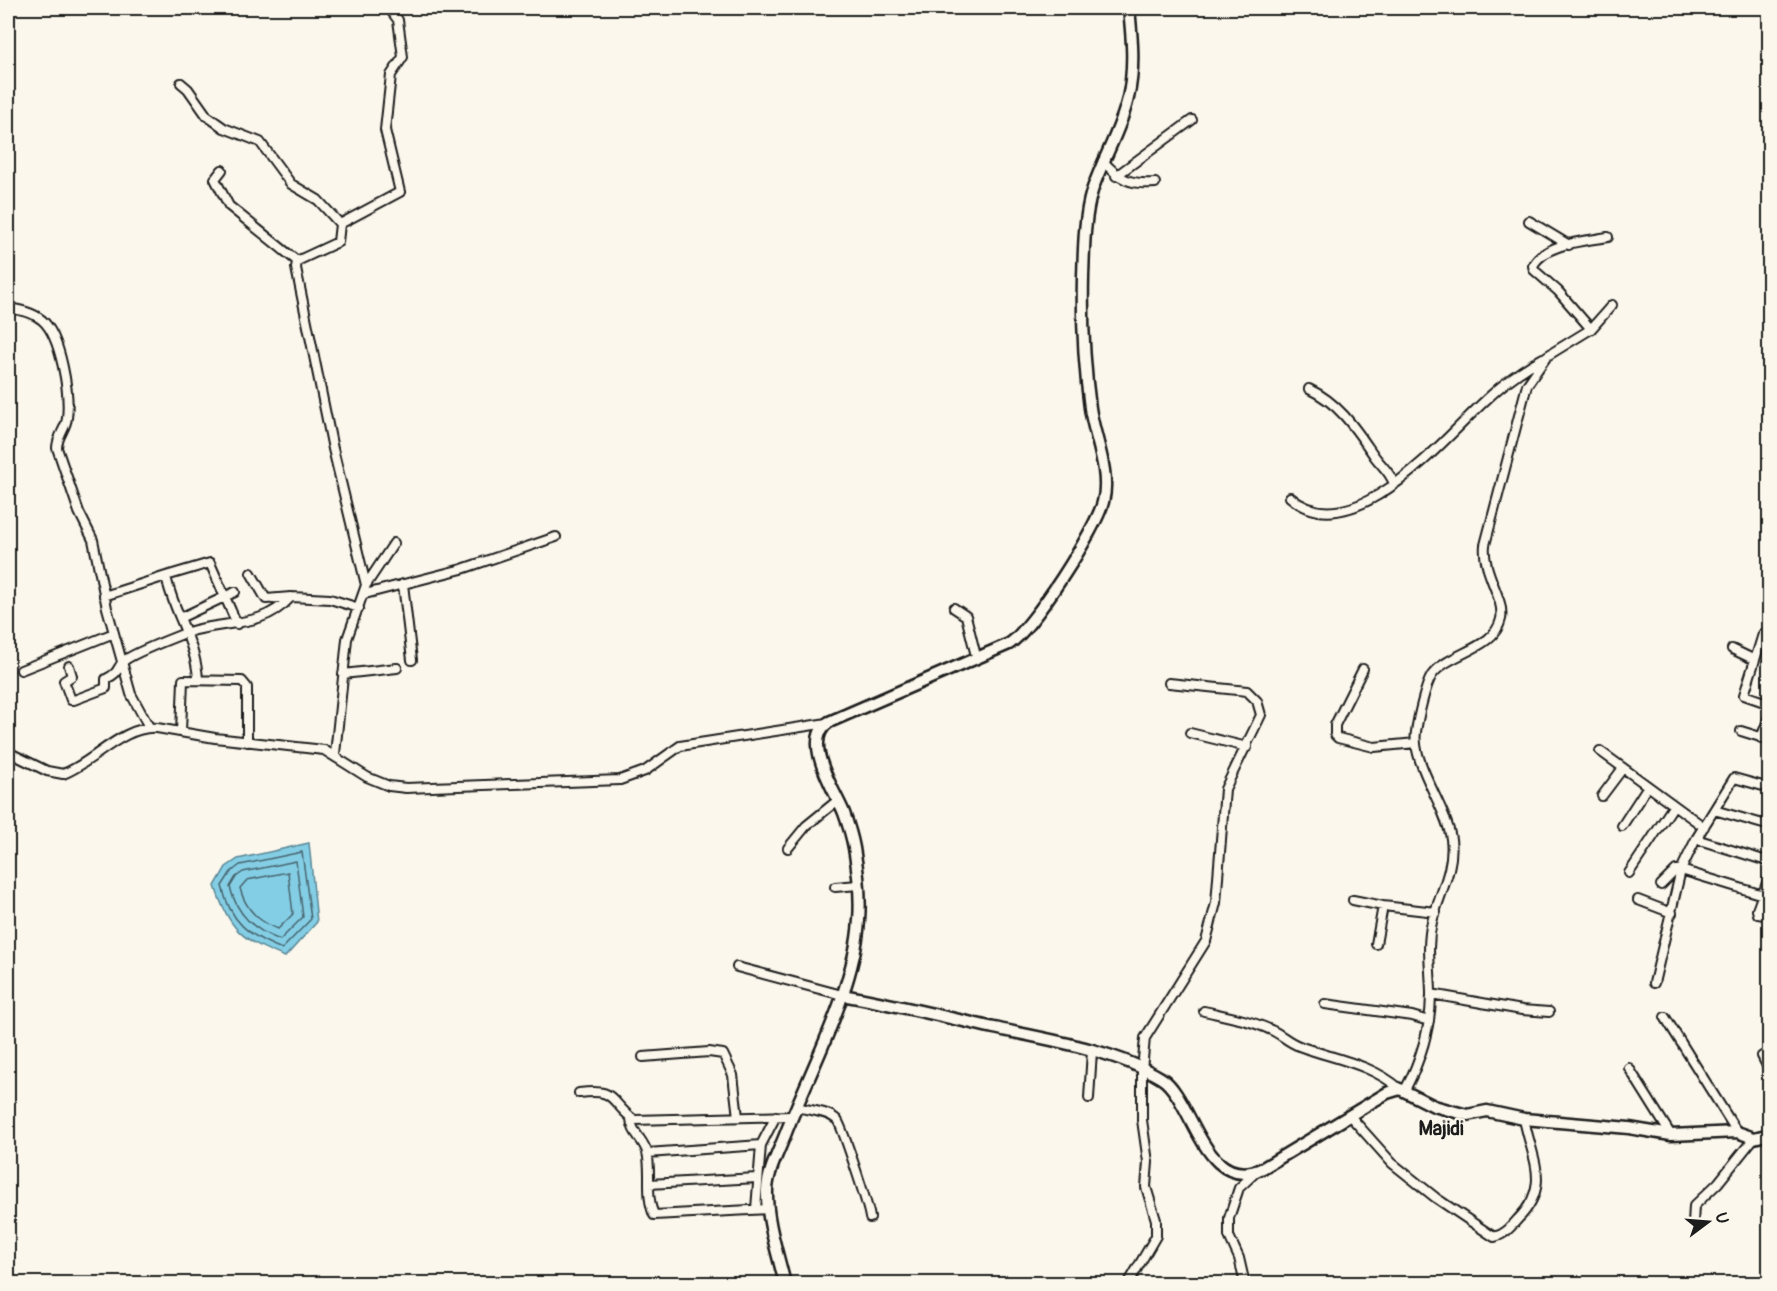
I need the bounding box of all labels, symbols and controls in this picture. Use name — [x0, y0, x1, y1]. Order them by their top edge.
district label: Majidi — [1418, 1116, 1464, 1141]
north arrow — [1678, 1192, 1738, 1252]
text: U — [1710, 1210, 1733, 1226]

